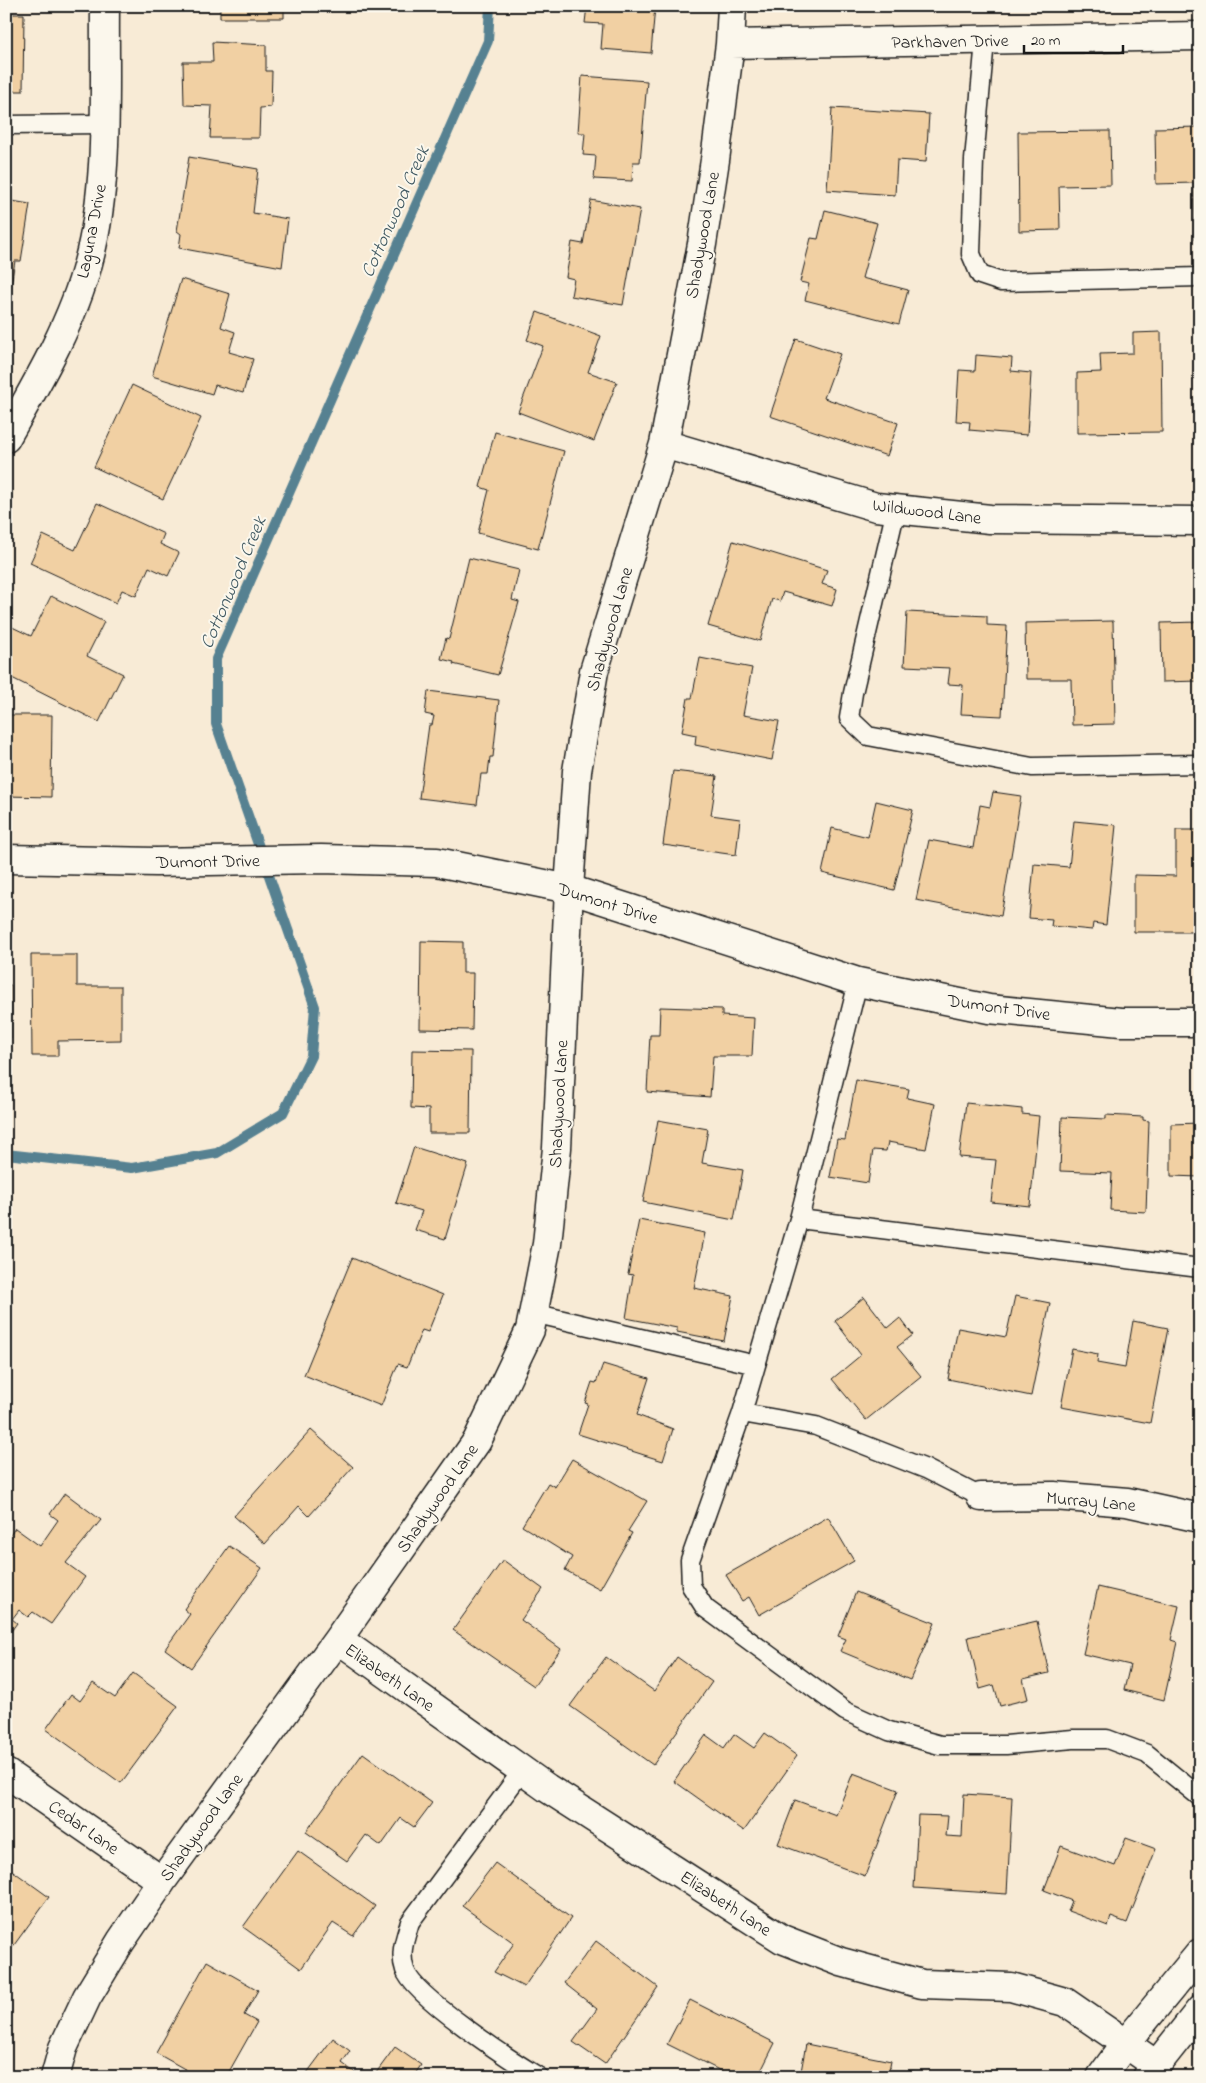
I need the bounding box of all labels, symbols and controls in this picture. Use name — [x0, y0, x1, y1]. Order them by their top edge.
scale bar — [1024, 22, 1122, 54]
street label: Parkhaven Drive — [891, 29, 1010, 57]
text: 20 m — [1031, 30, 1061, 52]
water label: Cottonwood Creek — [355, 141, 438, 282]
street label: Shadywood Lane — [680, 169, 728, 301]
street label: Laguna Drive — [71, 181, 116, 281]
street label: Wildwood Lane — [871, 493, 984, 533]
water label: Cottonwood Creek — [194, 512, 275, 653]
street label: Shadywood Lane — [581, 563, 641, 695]
street label: Dumont Drive — [155, 849, 261, 877]
street label: Dumont Drive — [553, 877, 662, 933]
street label: Dumont Drive — [945, 989, 1053, 1029]
street label: Shadywood Lane — [544, 1038, 576, 1169]
street label: Shadywood Lane — [391, 1438, 487, 1559]
street label: Murray Lane — [1045, 1486, 1138, 1520]
street label: Elizabeth Lane — [339, 1638, 440, 1720]
street label: Shadywood Lane — [154, 1768, 251, 1888]
street label: Cedar Lane — [42, 1795, 124, 1863]
street label: Elizabeth Lane — [674, 1865, 777, 1945]

